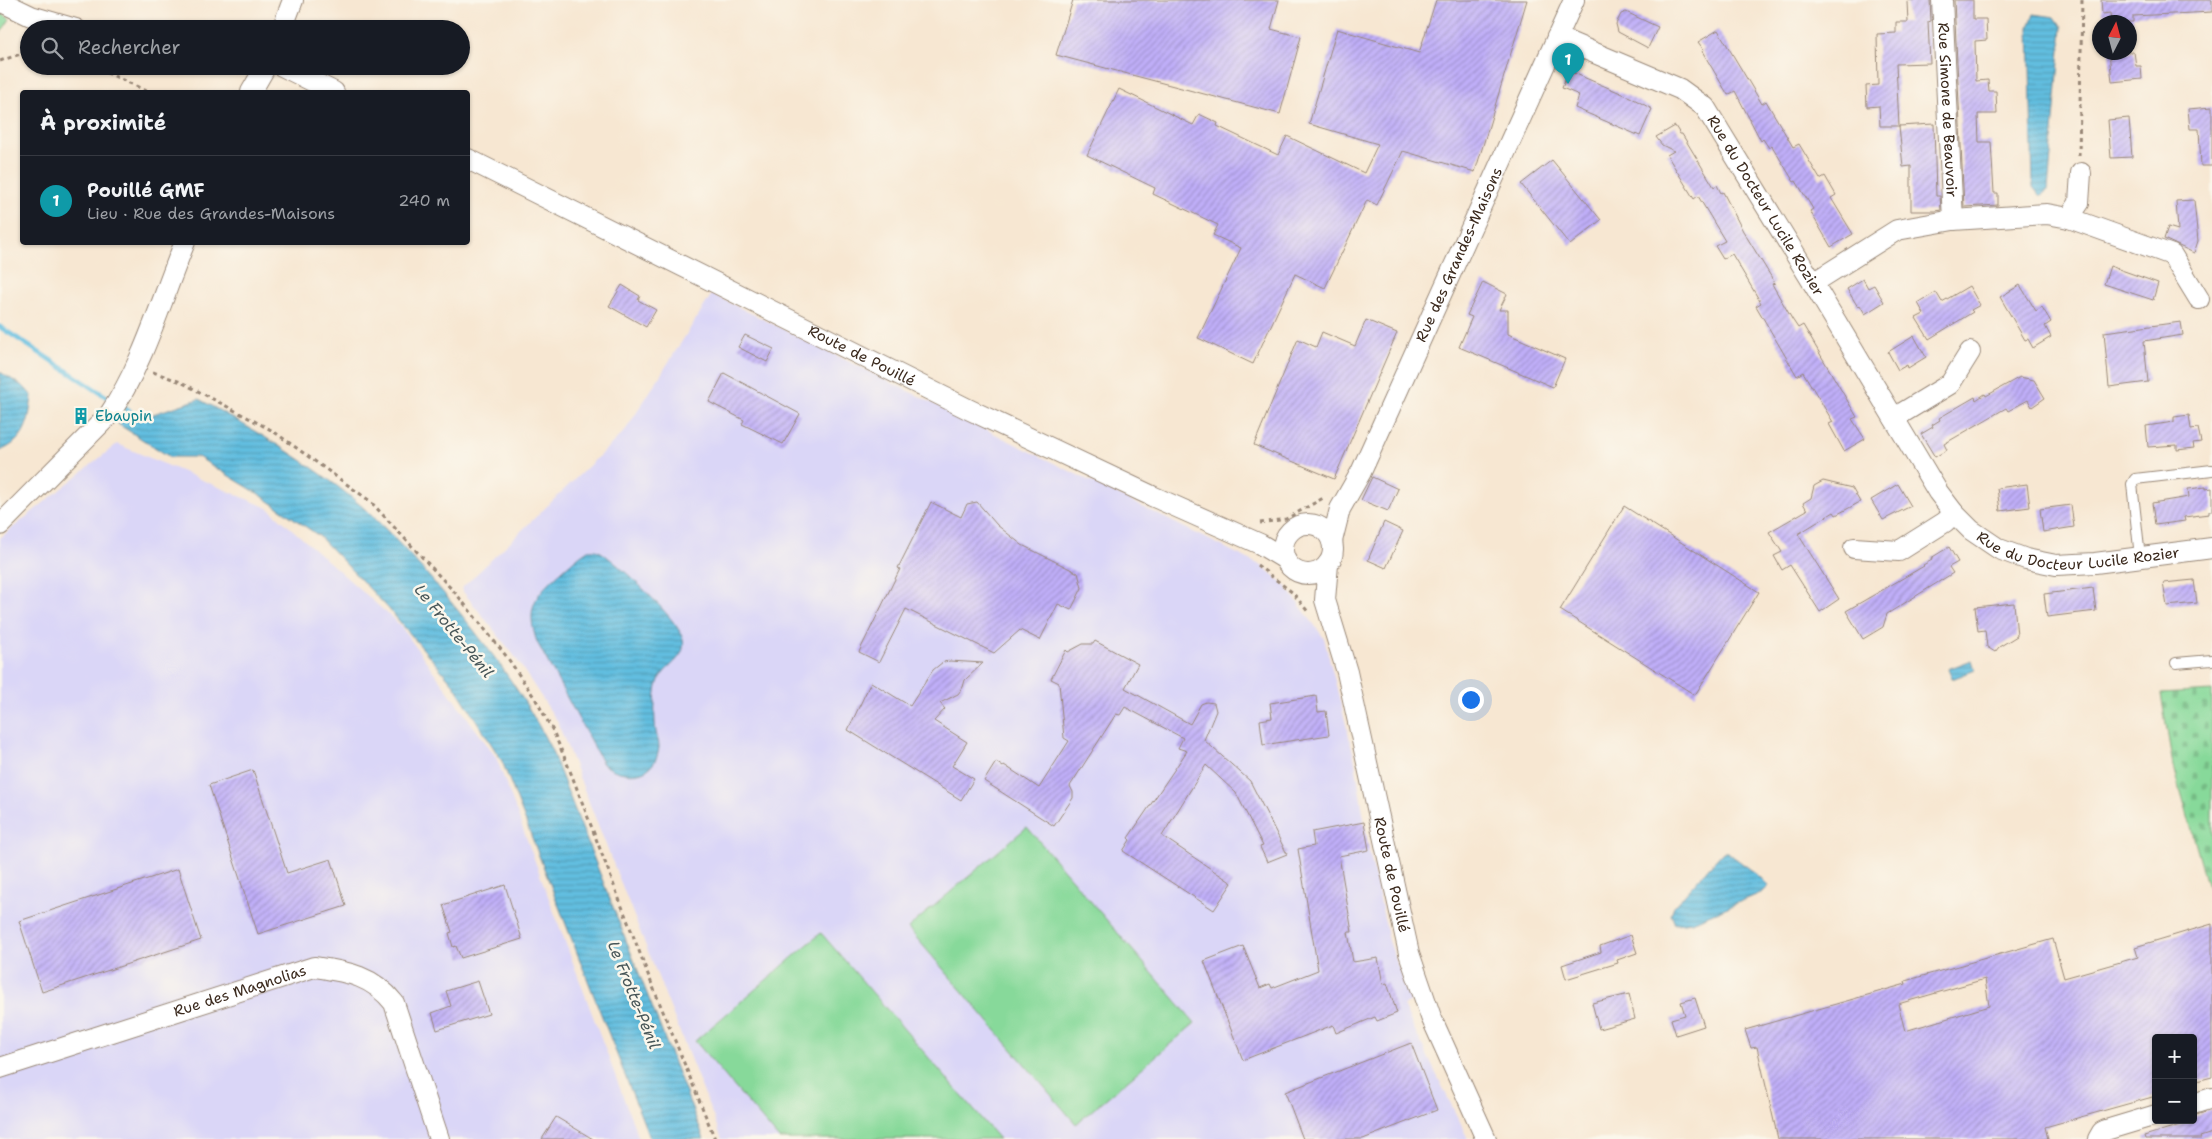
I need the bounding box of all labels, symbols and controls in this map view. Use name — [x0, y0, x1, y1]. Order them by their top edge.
north arrow — [2092, 15, 2137, 60]
search box — [20, 20, 470, 75]
street label: Rue Simone de Beauvoir — [1933, 22, 1962, 198]
icon: search — [38, 34, 66, 62]
text: Rechercher — [78, 35, 181, 60]
pin: 1 — [1552, 43, 1584, 84]
text: À proximité — [40, 109, 166, 137]
street label: Rue du Docteur Lucile Rozier — [1702, 111, 1829, 300]
street label: Rue des Grandes-Maisons — [1411, 164, 1507, 345]
text: Pouillé GMF — [87, 178, 205, 203]
text: 1 — [52, 190, 60, 211]
text: 240 m — [398, 190, 450, 211]
text: Lieu · Rue des Grandes-Maisons — [87, 203, 335, 224]
street label: Route de Pouillé — [804, 320, 919, 391]
building icon: Ebaupin — [71, 406, 91, 426]
place label: Ebaupin — [95, 406, 152, 426]
street label: Rue du Docteur Lucile Rozier — [1973, 527, 2181, 575]
water label: Le Frotte-Pénil — [410, 580, 498, 682]
your location — [1458, 687, 1484, 713]
street label: Route de Pouillé — [1369, 815, 1414, 934]
water label: Le Frotte-Pénil — [603, 938, 665, 1052]
street label: Rue des Magnolias — [171, 960, 309, 1022]
map controls — [2152, 1034, 2197, 1124]
button: + — [2152, 1034, 2197, 1079]
button: − — [2152, 1079, 2197, 1124]

